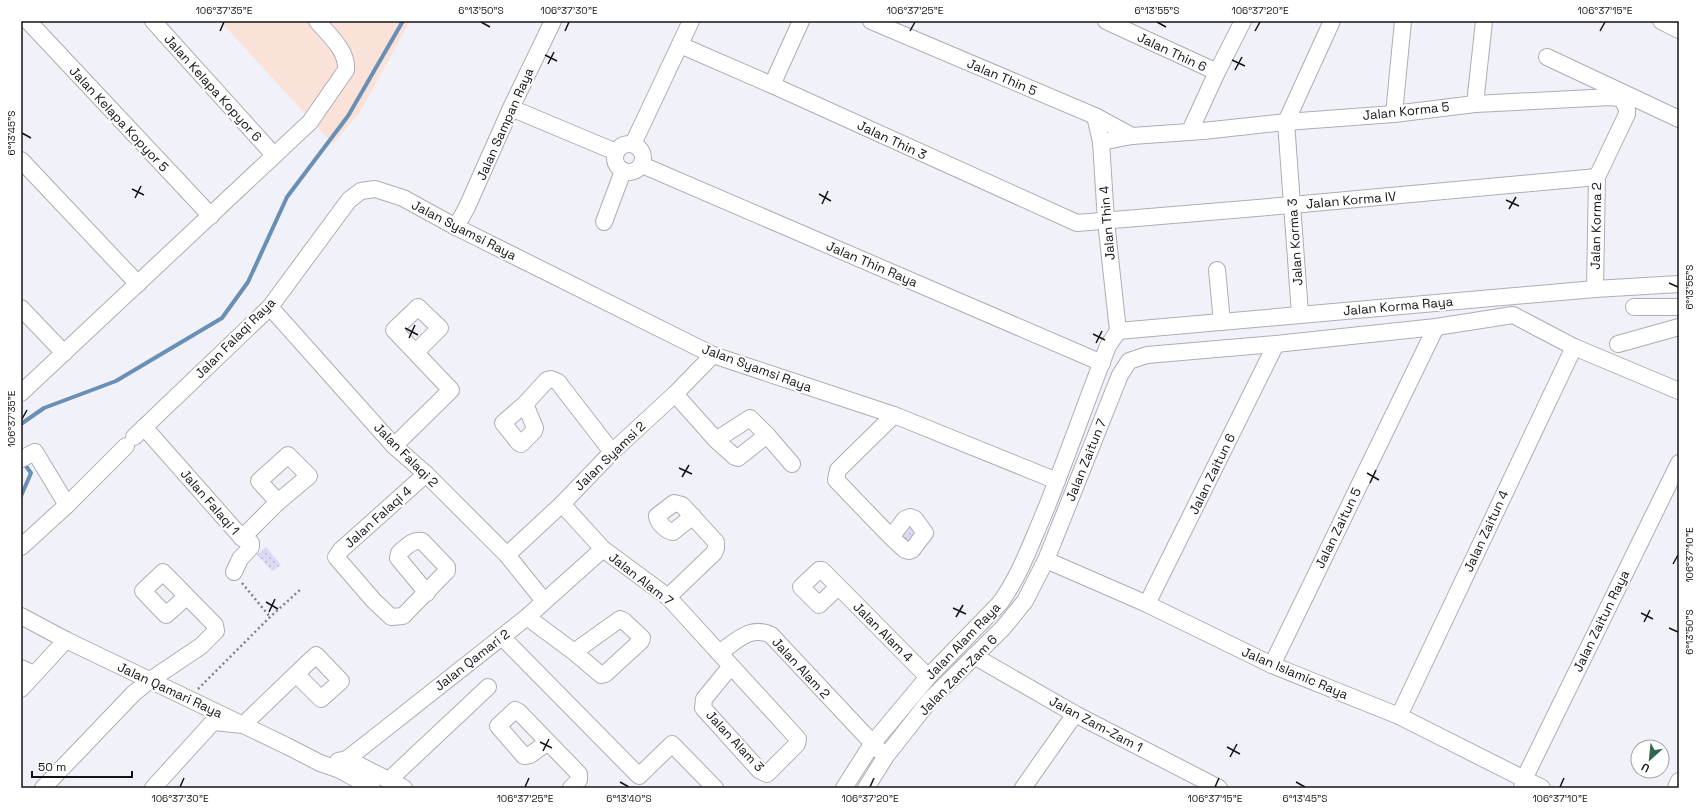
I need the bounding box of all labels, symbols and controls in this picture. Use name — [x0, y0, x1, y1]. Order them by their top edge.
text: 106°37'35"E — [196, 4, 253, 17]
text: 6°13'50"S — [458, 4, 504, 17]
text: 106°37'30"E — [540, 4, 598, 17]
text: 106°37'25"E — [887, 4, 944, 17]
text: 6°13'55"S — [1134, 4, 1180, 17]
text: 106°37'20"E — [1231, 4, 1289, 17]
text: 106°37'15"E — [1578, 4, 1633, 17]
street label: Jalan Thin 6 — [1135, 29, 1209, 75]
street label: Jalan Kelapa Kopyor 6 — [160, 31, 266, 145]
street label: Jalan Thin 5 — [964, 55, 1040, 99]
street label: Jalan Kelapa Kopyor 5 — [66, 63, 172, 175]
street label: Jalan Sampan Raya — [473, 65, 538, 183]
street label: Jalan Korma 5 — [1362, 98, 1450, 124]
text: 6°13'45"S — [5, 111, 18, 155]
street label: Jalan Thin 3 — [855, 117, 929, 163]
street label: Jalan Korma 2 — [1587, 182, 1605, 270]
street label: Jalan Thin 4 — [1095, 185, 1119, 261]
street label: Jalan Korma IV — [1305, 188, 1397, 212]
street label: Jalan Syamsi Raya — [409, 196, 520, 264]
street label: Jalan Korma 3 — [1283, 198, 1307, 286]
street label: Jalan Thin Raya — [824, 237, 921, 291]
text: 6°13'55"S — [1683, 264, 1696, 310]
street label: Jalan Korma Raya — [1342, 293, 1454, 319]
street label: Jalan Falaqi Raya — [191, 294, 279, 382]
street label: Jalan Syamsi Raya — [700, 340, 815, 396]
text: 106°37'35"E — [5, 390, 18, 447]
street label: Jalan Zaitun 7 — [1062, 416, 1110, 504]
street label: Jalan Syamsi 2 — [571, 418, 649, 494]
street label: Jalan Falaqi 2 — [370, 419, 442, 491]
street label: Jalan Zaitun 6 — [1185, 431, 1239, 517]
street label: Jalan Falaqi 1 — [177, 465, 243, 539]
street label: Jalan Falaqi 4 — [341, 482, 415, 552]
street label: Jalan Zaitun 5 — [1311, 485, 1365, 571]
street label: Jalan Zaitun 4 — [1460, 487, 1512, 575]
text: 106°37'10"E — [1683, 527, 1696, 583]
street label: Jalan Alam 7 — [605, 548, 677, 610]
street label: Jalan Zaitun Raya — [1569, 567, 1633, 675]
street label: Jalan Alam 4 — [849, 598, 917, 666]
street label: Jalan Alam Raya — [922, 598, 1005, 683]
text: 6°13'50"S — [1683, 609, 1696, 655]
street label: Jalan Qamari 2 — [431, 625, 513, 695]
street label: Jalan Zam-Zam 6 — [915, 631, 1001, 719]
street label: Jalan Alam 2 — [768, 634, 834, 702]
street label: Jalan Islamic Raya — [1239, 643, 1351, 703]
street label: Jalan Qamari Raya — [115, 658, 226, 722]
street label: Jalan Zam-Zam 1 — [1046, 692, 1146, 756]
street label: Jalan Alam 3 — [702, 707, 768, 775]
north arrow — [1630, 739, 1670, 779]
scale bar — [32, 753, 132, 779]
text: 50 m — [38, 759, 66, 775]
text: U — [1639, 760, 1652, 776]
text: 106°37'30"E — [151, 792, 209, 805]
text: 106°37'25"E — [497, 792, 554, 805]
text: 6°13'40"S — [606, 792, 652, 805]
text: 106°37'20"E — [841, 792, 899, 805]
text: 106°37'15"E — [1188, 792, 1243, 805]
text: 6°13'45"S — [1283, 792, 1327, 805]
text: 106°37'10"E — [1532, 792, 1588, 805]

